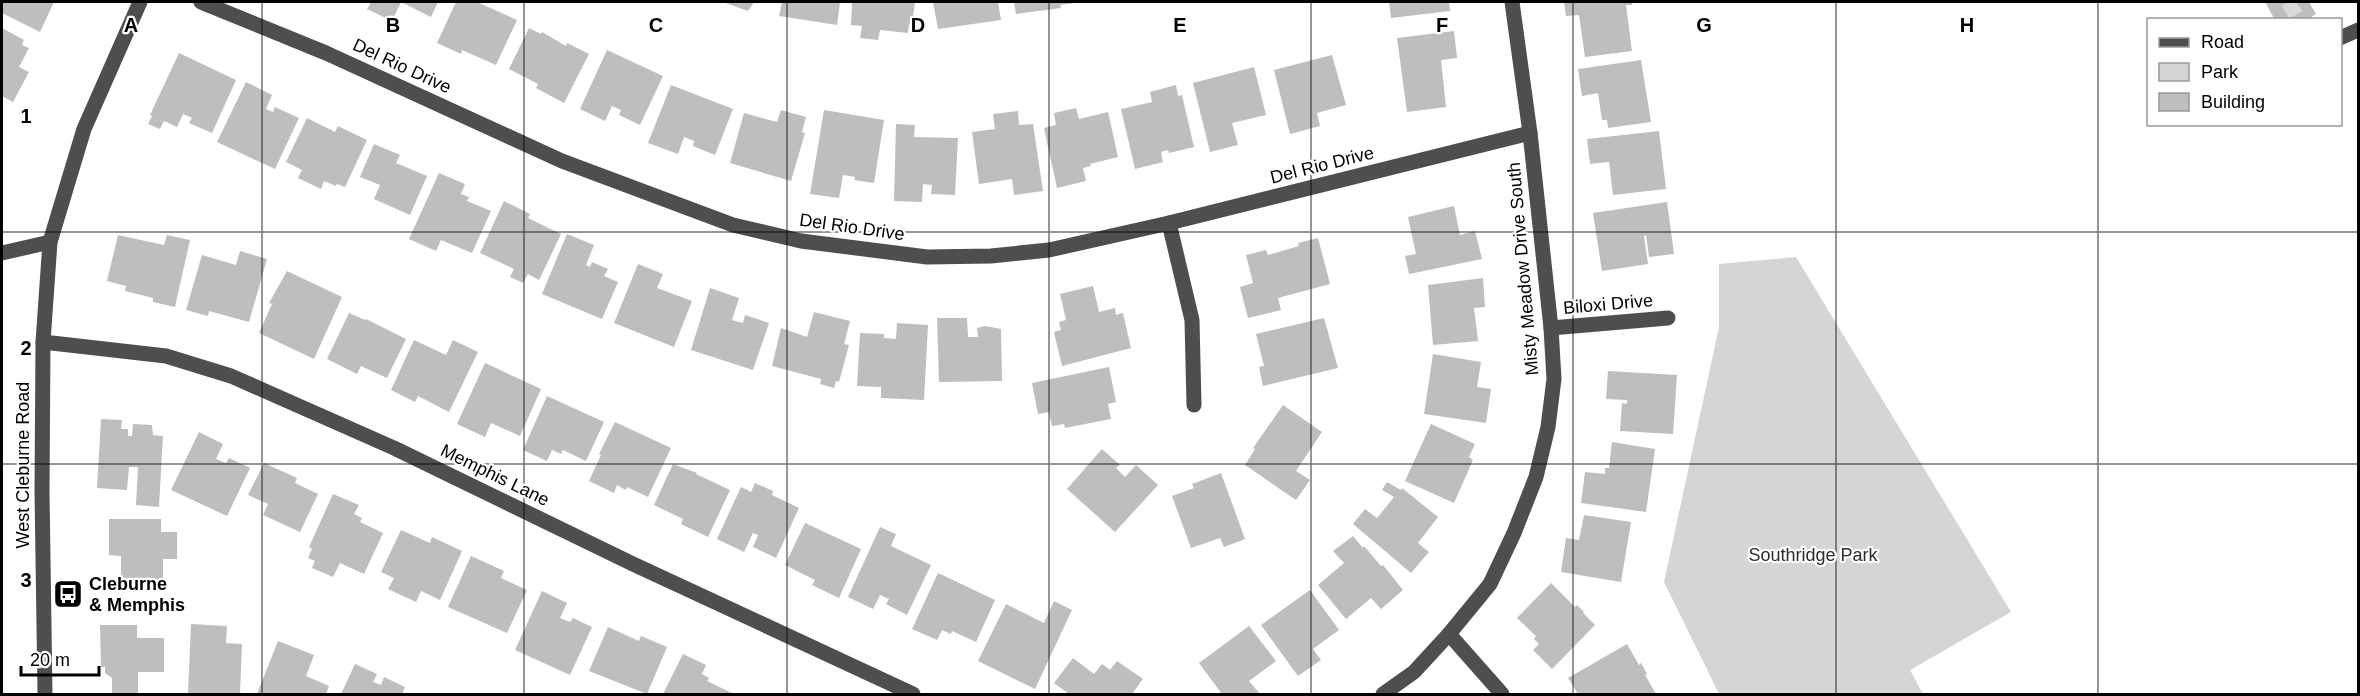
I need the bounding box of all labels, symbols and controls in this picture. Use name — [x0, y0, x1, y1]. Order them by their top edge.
text: A — [124, 14, 138, 36]
text: B — [386, 14, 400, 36]
text: C — [649, 14, 663, 36]
text: D — [911, 14, 925, 36]
text: E — [1173, 14, 1187, 36]
text: F — [1436, 14, 1448, 36]
text: G — [1696, 14, 1712, 36]
text: H — [1960, 14, 1974, 36]
legend — [2147, 18, 2342, 126]
text: Road — [2201, 32, 2244, 52]
street label: Del Rio Drive — [350, 35, 454, 97]
text: Park — [2201, 62, 2239, 82]
text: Building — [2201, 92, 2265, 112]
text: 1 — [20, 105, 32, 127]
street label: Del Rio Drive — [1268, 142, 1376, 188]
street label: Misty Meadow Drive South — [1504, 161, 1542, 377]
street label: Del Rio Drive — [798, 210, 906, 244]
street label: Biloxi Drive — [1562, 290, 1654, 318]
text: 2 — [20, 337, 32, 359]
street label: West Cleburne Road — [13, 382, 33, 548]
street label: Memphis Lane — [438, 440, 552, 510]
park label: Southridge Park — [1748, 545, 1879, 565]
text: 3 — [20, 569, 32, 591]
place label: Cleburne & Memphis — [89, 574, 185, 615]
bus stop icon: Cleburne & Memphis — [52, 578, 84, 610]
scale bar — [21, 639, 99, 677]
text: 20 m — [30, 650, 70, 670]

